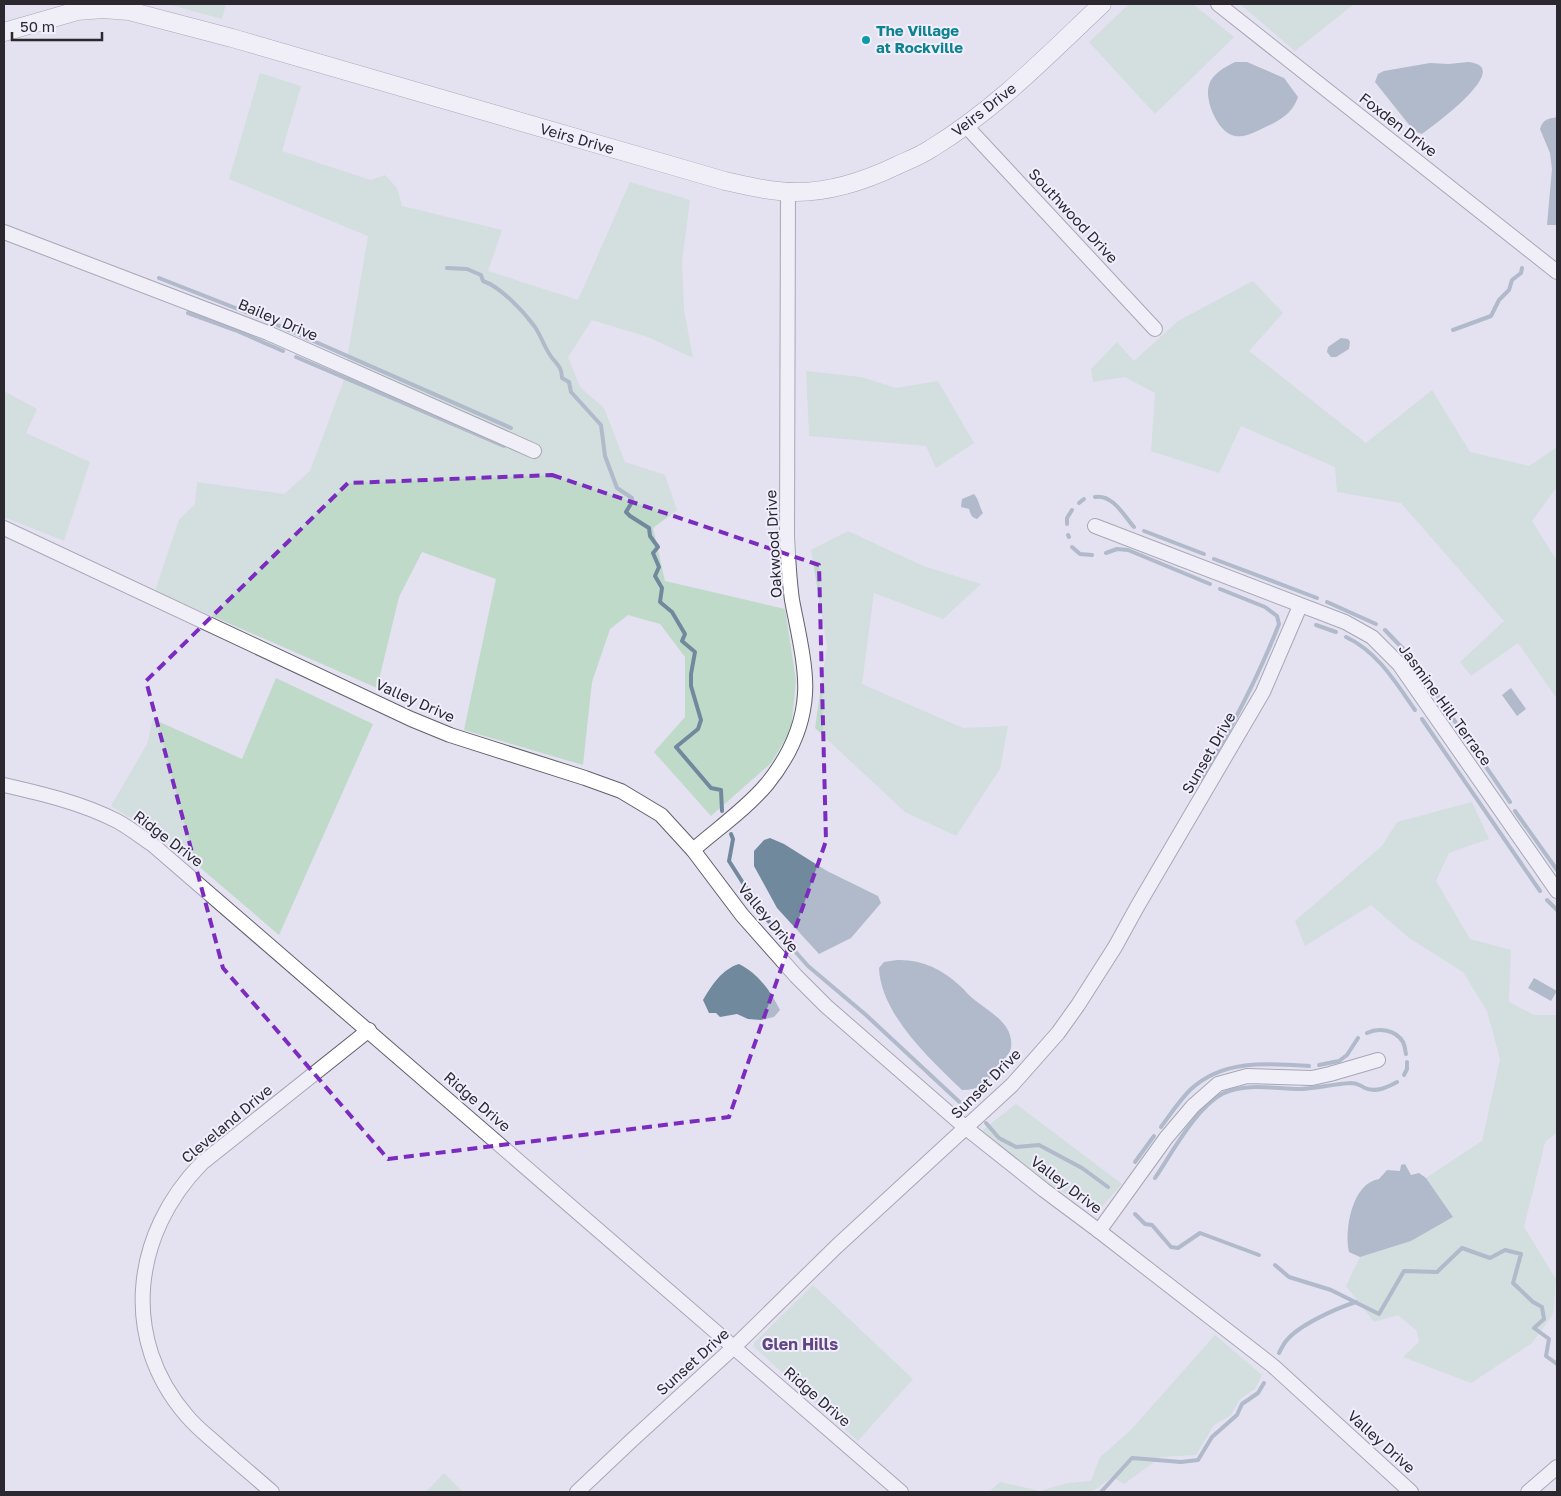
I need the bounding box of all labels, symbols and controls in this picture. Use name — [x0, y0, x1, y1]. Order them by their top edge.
scale bar — [12, 10, 102, 42]
text: 50 m — [20, 17, 55, 35]
place label: The Village at Rockville — [876, 21, 963, 56]
marker: The Village at Rockville — [860, 34, 872, 46]
street label: Veirs Drive — [948, 78, 1019, 140]
street label: Foxden Drive — [1356, 88, 1441, 160]
street label: Veirs Drive — [538, 119, 617, 157]
street label: Southwood Drive — [1025, 164, 1122, 267]
street label: Bailey Drive — [236, 294, 321, 344]
street label: Oakwood Drive — [761, 489, 785, 599]
street label: Jasmine Hill Terrace — [1396, 640, 1496, 769]
street label: Valley Drive — [373, 675, 458, 726]
street label: Sunset Drive — [1177, 708, 1239, 797]
street label: Ridge Drive — [130, 806, 207, 870]
street label: Valley Drive — [735, 879, 803, 956]
street label: Sunset Drive — [947, 1044, 1024, 1122]
street label: Ridge Drive — [441, 1067, 515, 1135]
street label: Cleveland Drive — [177, 1080, 276, 1166]
street label: Valley Drive — [1027, 1151, 1106, 1217]
street label: Sunset Drive — [652, 1324, 733, 1399]
district label: Glen Hills — [762, 1334, 838, 1354]
street label: Ridge Drive — [781, 1362, 855, 1430]
street label: Valley Drive — [1344, 1406, 1419, 1477]

